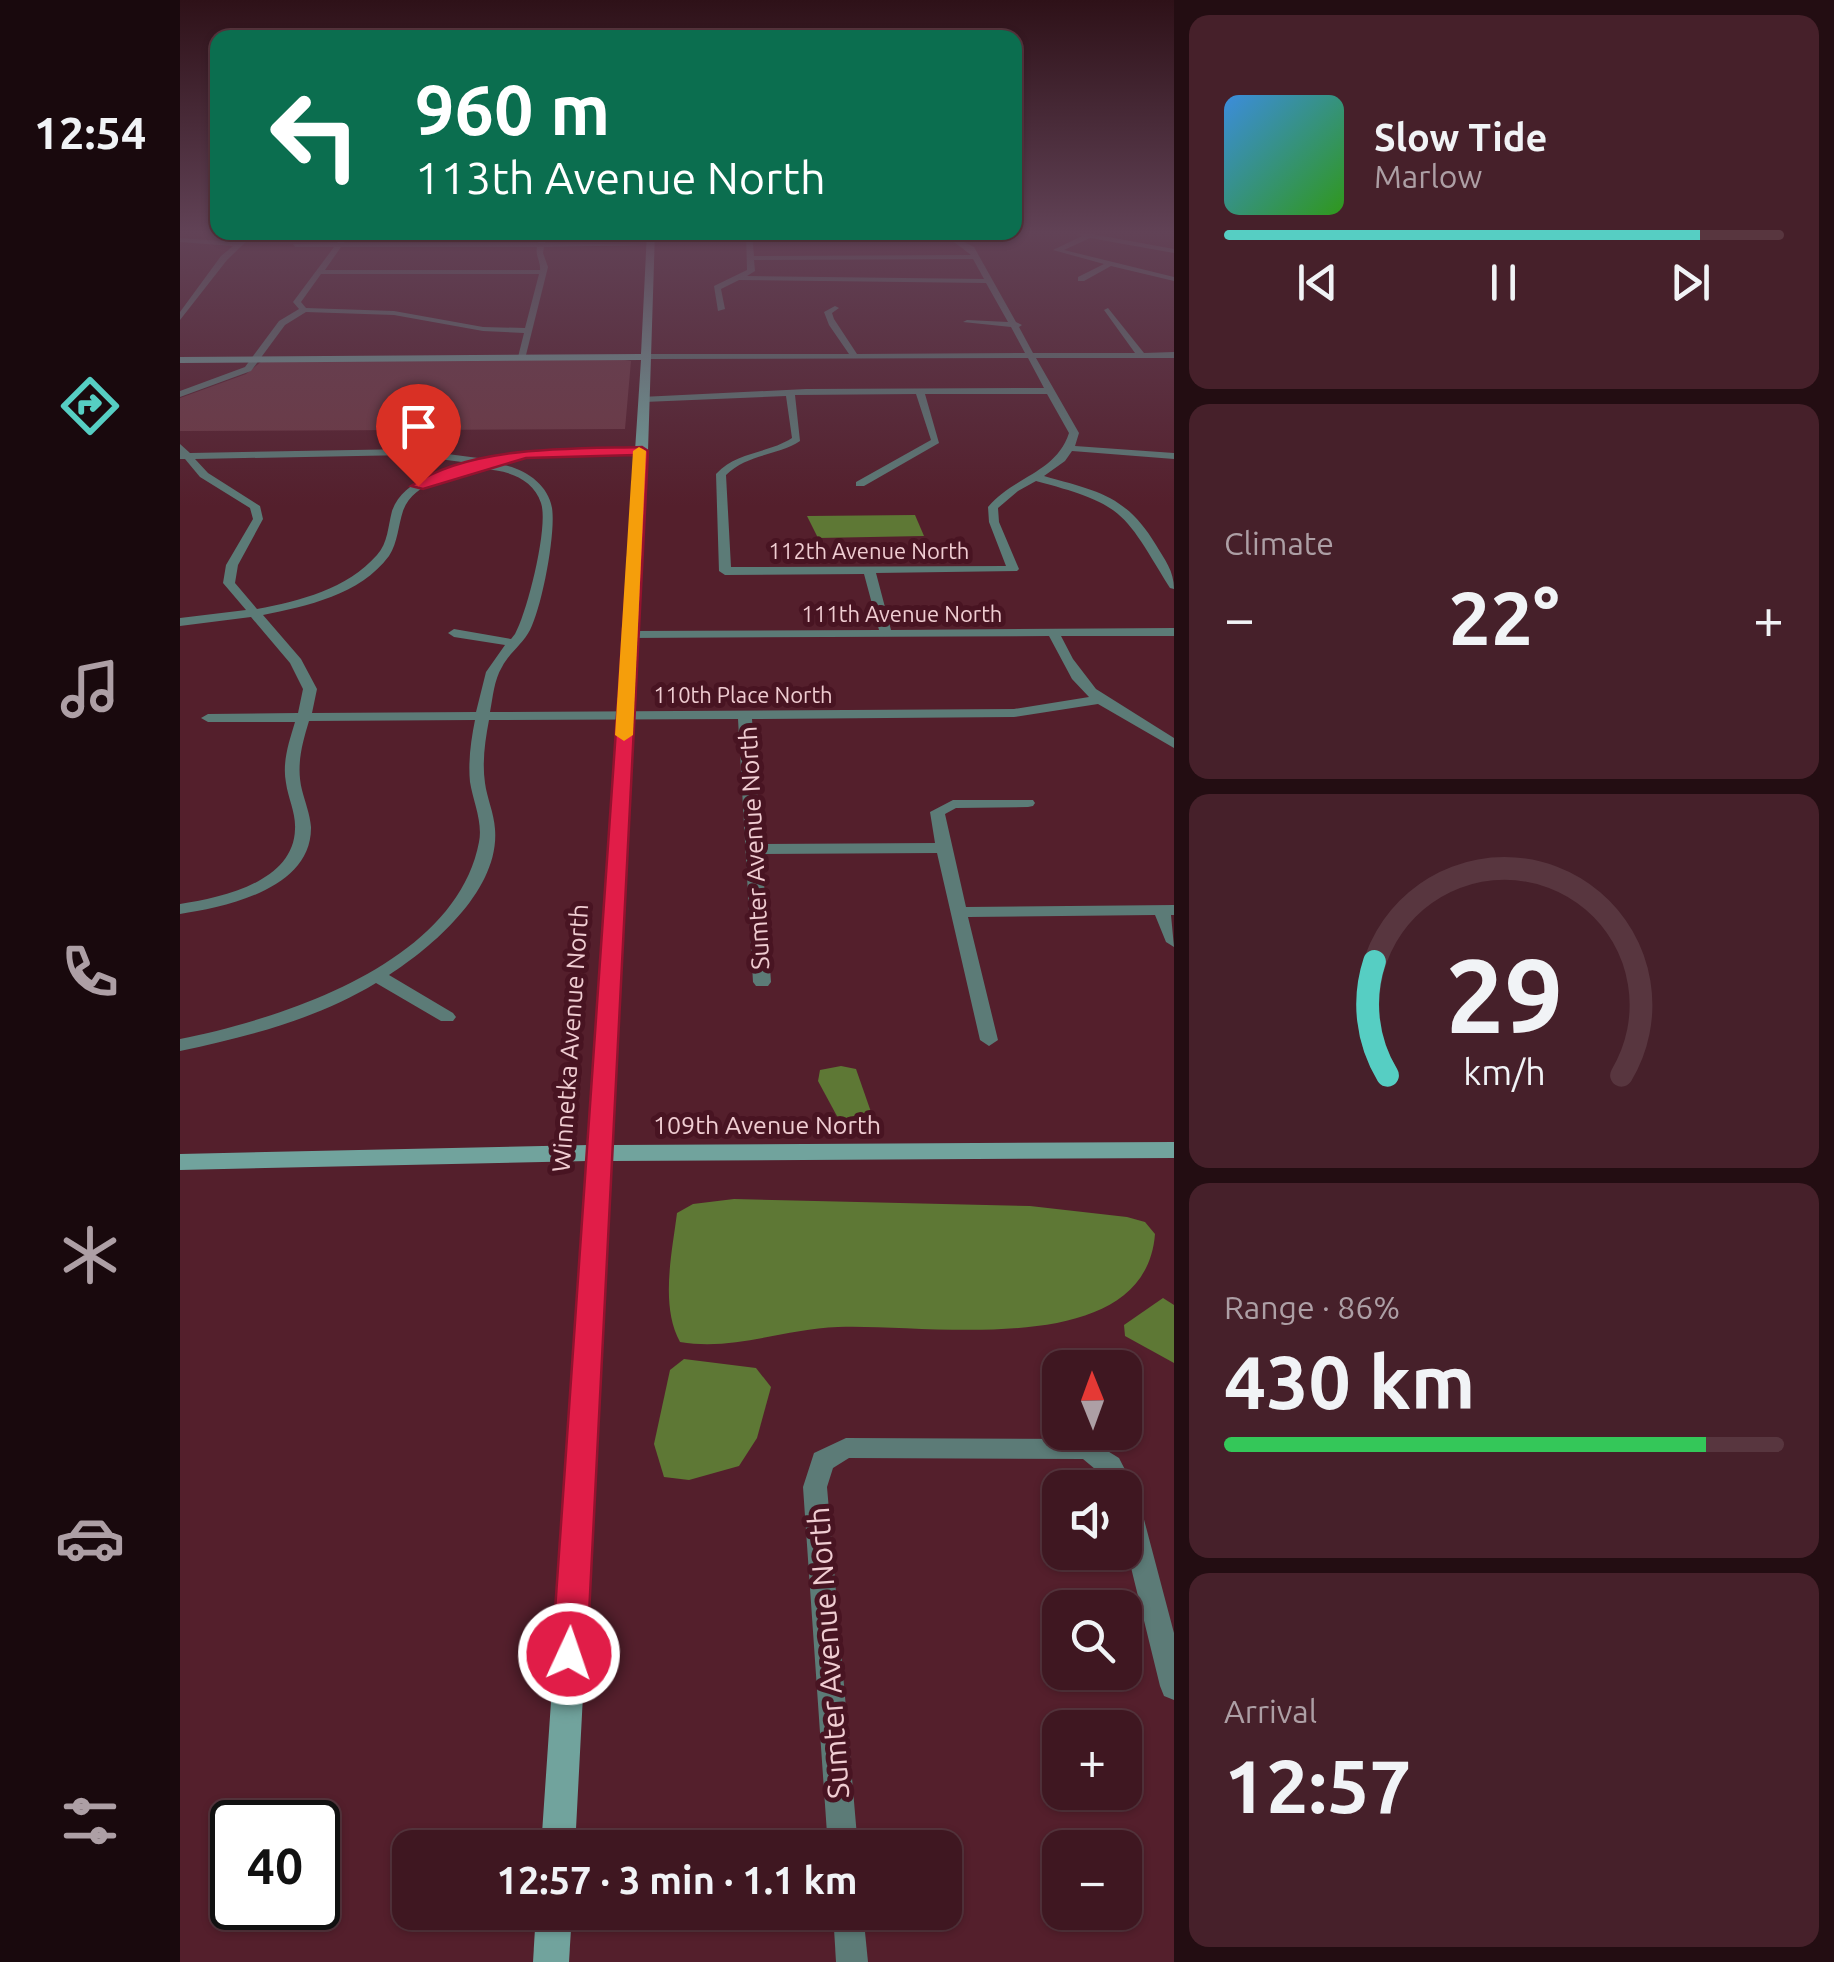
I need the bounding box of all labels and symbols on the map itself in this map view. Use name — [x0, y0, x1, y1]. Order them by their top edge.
pin — [376, 384, 461, 487]
street label: 112th Avenue North — [769, 538, 969, 563]
street label: 111th Avenue North — [802, 601, 1002, 626]
street label: 110th Place North — [653, 682, 833, 707]
street label: Sumter Avenue North — [734, 726, 774, 970]
street label: Winnetka Avenue North — [547, 903, 593, 1173]
street label: 109th Avenue North — [653, 1111, 881, 1139]
north arrow — [1042, 1350, 1142, 1450]
street label: Sumter Avenue North — [801, 1506, 855, 1800]
position arrow — [517, 1602, 621, 1706]
speed limit sign: 40 — [210, 1800, 340, 1930]

